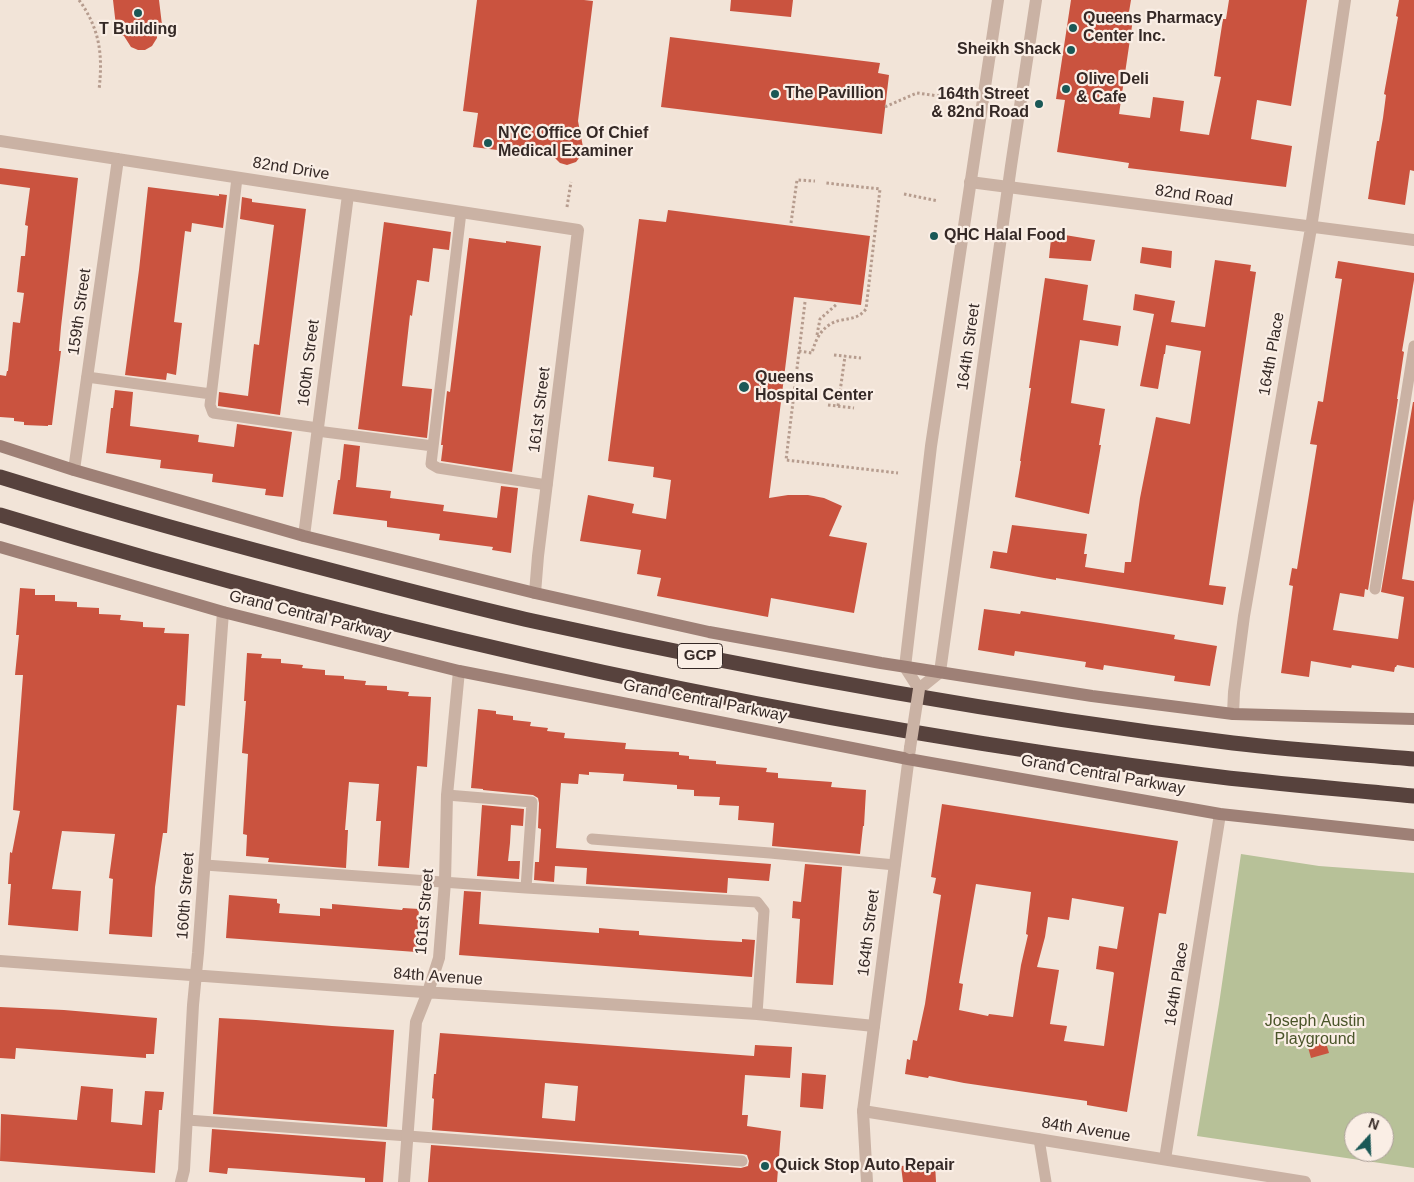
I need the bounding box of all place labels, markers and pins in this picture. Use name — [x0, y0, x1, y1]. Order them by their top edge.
marker: T Building — [132, 7, 144, 19]
place label: Queens Pharmacy Center Inc. — [1083, 9, 1223, 47]
place label: T Building — [99, 20, 177, 40]
marker: Queens Pharmacy Center Inc. — [1067, 22, 1079, 34]
place label: Sheikh Shack — [957, 40, 1061, 60]
marker: Sheikh Shack — [1065, 44, 1077, 56]
place label: Olive Deli & Cafe — [1076, 70, 1149, 108]
marker: Olive Deli & Cafe — [1060, 83, 1072, 95]
place label: The Pavillion — [785, 84, 884, 104]
place label: 164th Street & 82nd Road — [931, 85, 1029, 123]
marker: The Pavillion — [769, 88, 781, 100]
marker: 164th Street & 82nd Road — [1033, 98, 1045, 110]
place label: NYC Office Of Chief Medical Examiner — [498, 124, 648, 162]
marker: NYC Office Of Chief Medical Examiner — [482, 137, 494, 149]
place label: QHC Halal Food — [944, 226, 1066, 246]
marker: QHC Halal Food — [928, 230, 940, 242]
place label: Queens Hospital Center — [755, 368, 873, 406]
marker: Queens Hospital Center — [737, 380, 751, 394]
place label: Quick Stop Auto Repair — [775, 1156, 955, 1176]
marker: Quick Stop Auto Repair — [759, 1160, 771, 1172]

